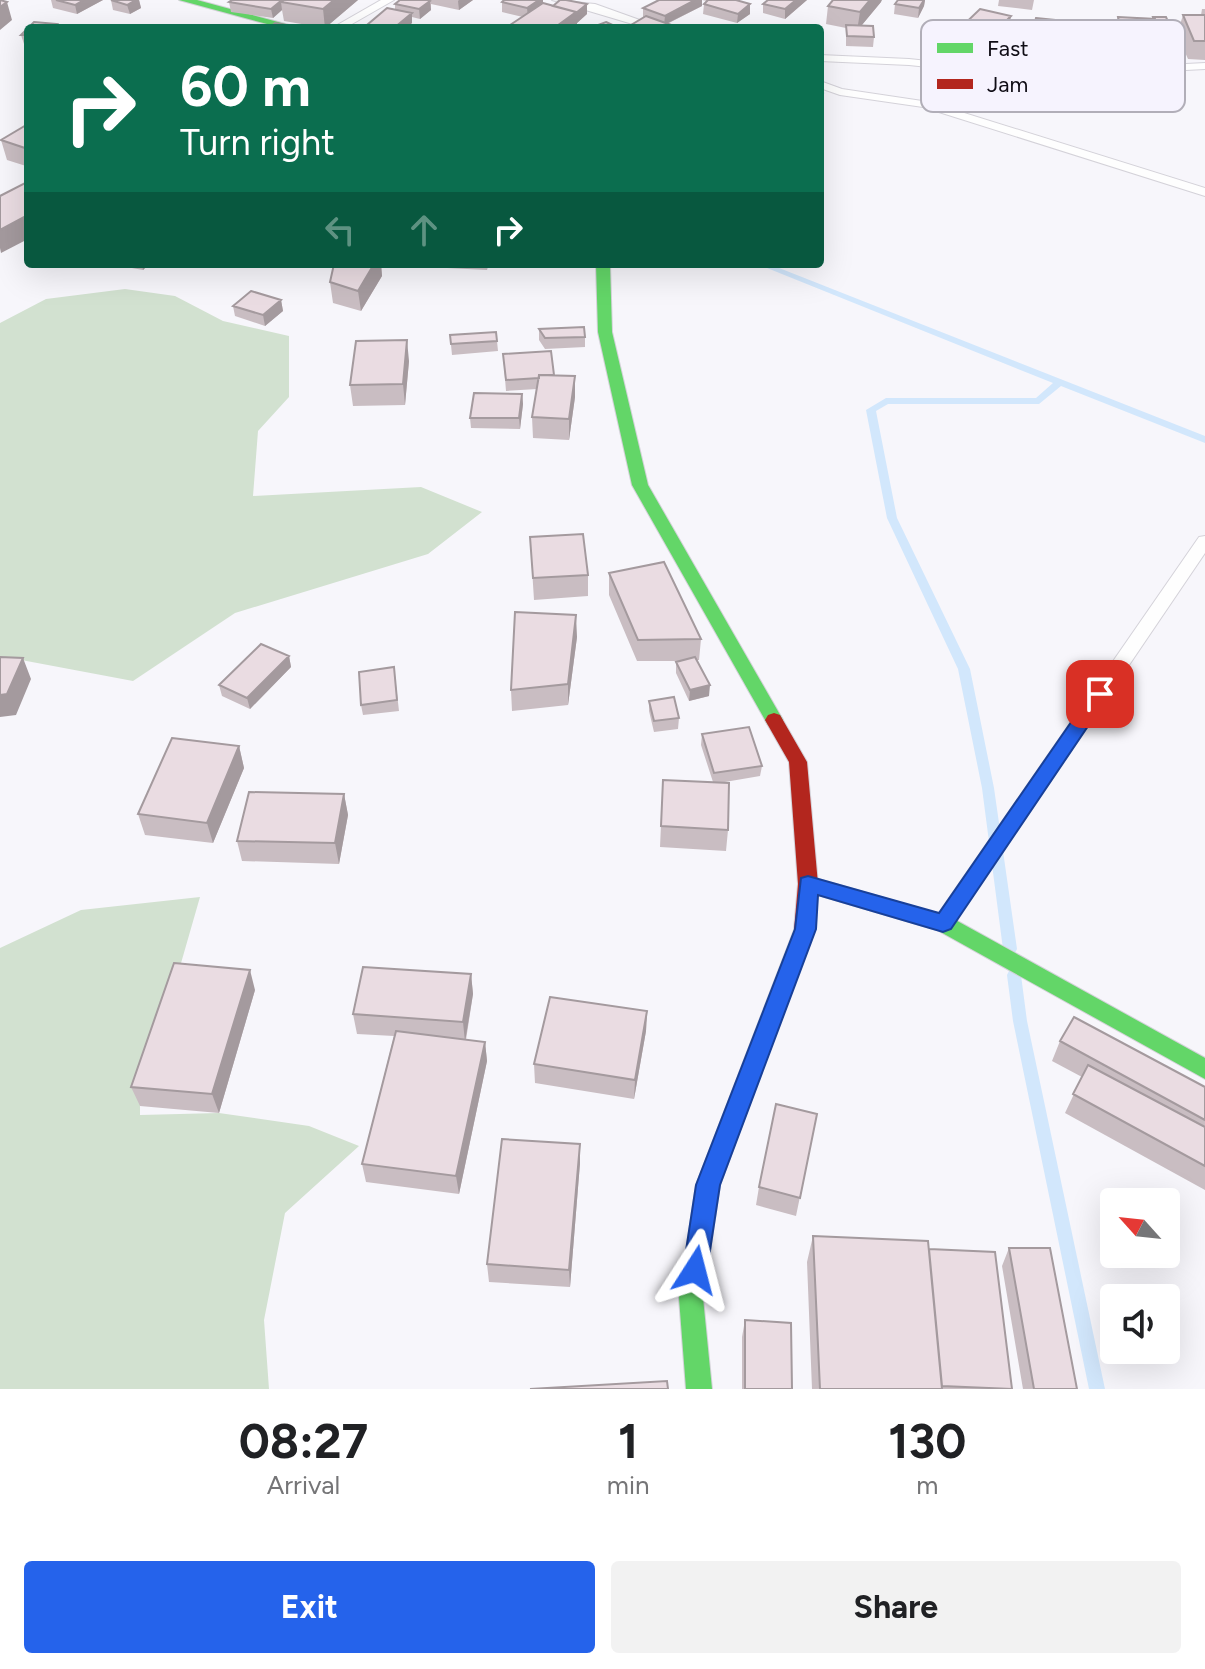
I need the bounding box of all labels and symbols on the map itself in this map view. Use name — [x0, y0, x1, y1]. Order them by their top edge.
legend — [921, 20, 1185, 112]
text: Fast — [987, 35, 1029, 62]
text: Jam — [987, 71, 1028, 98]
pin — [1066, 660, 1134, 728]
north arrow — [1100, 1188, 1180, 1268]
position arrow — [653, 1228, 737, 1312]

